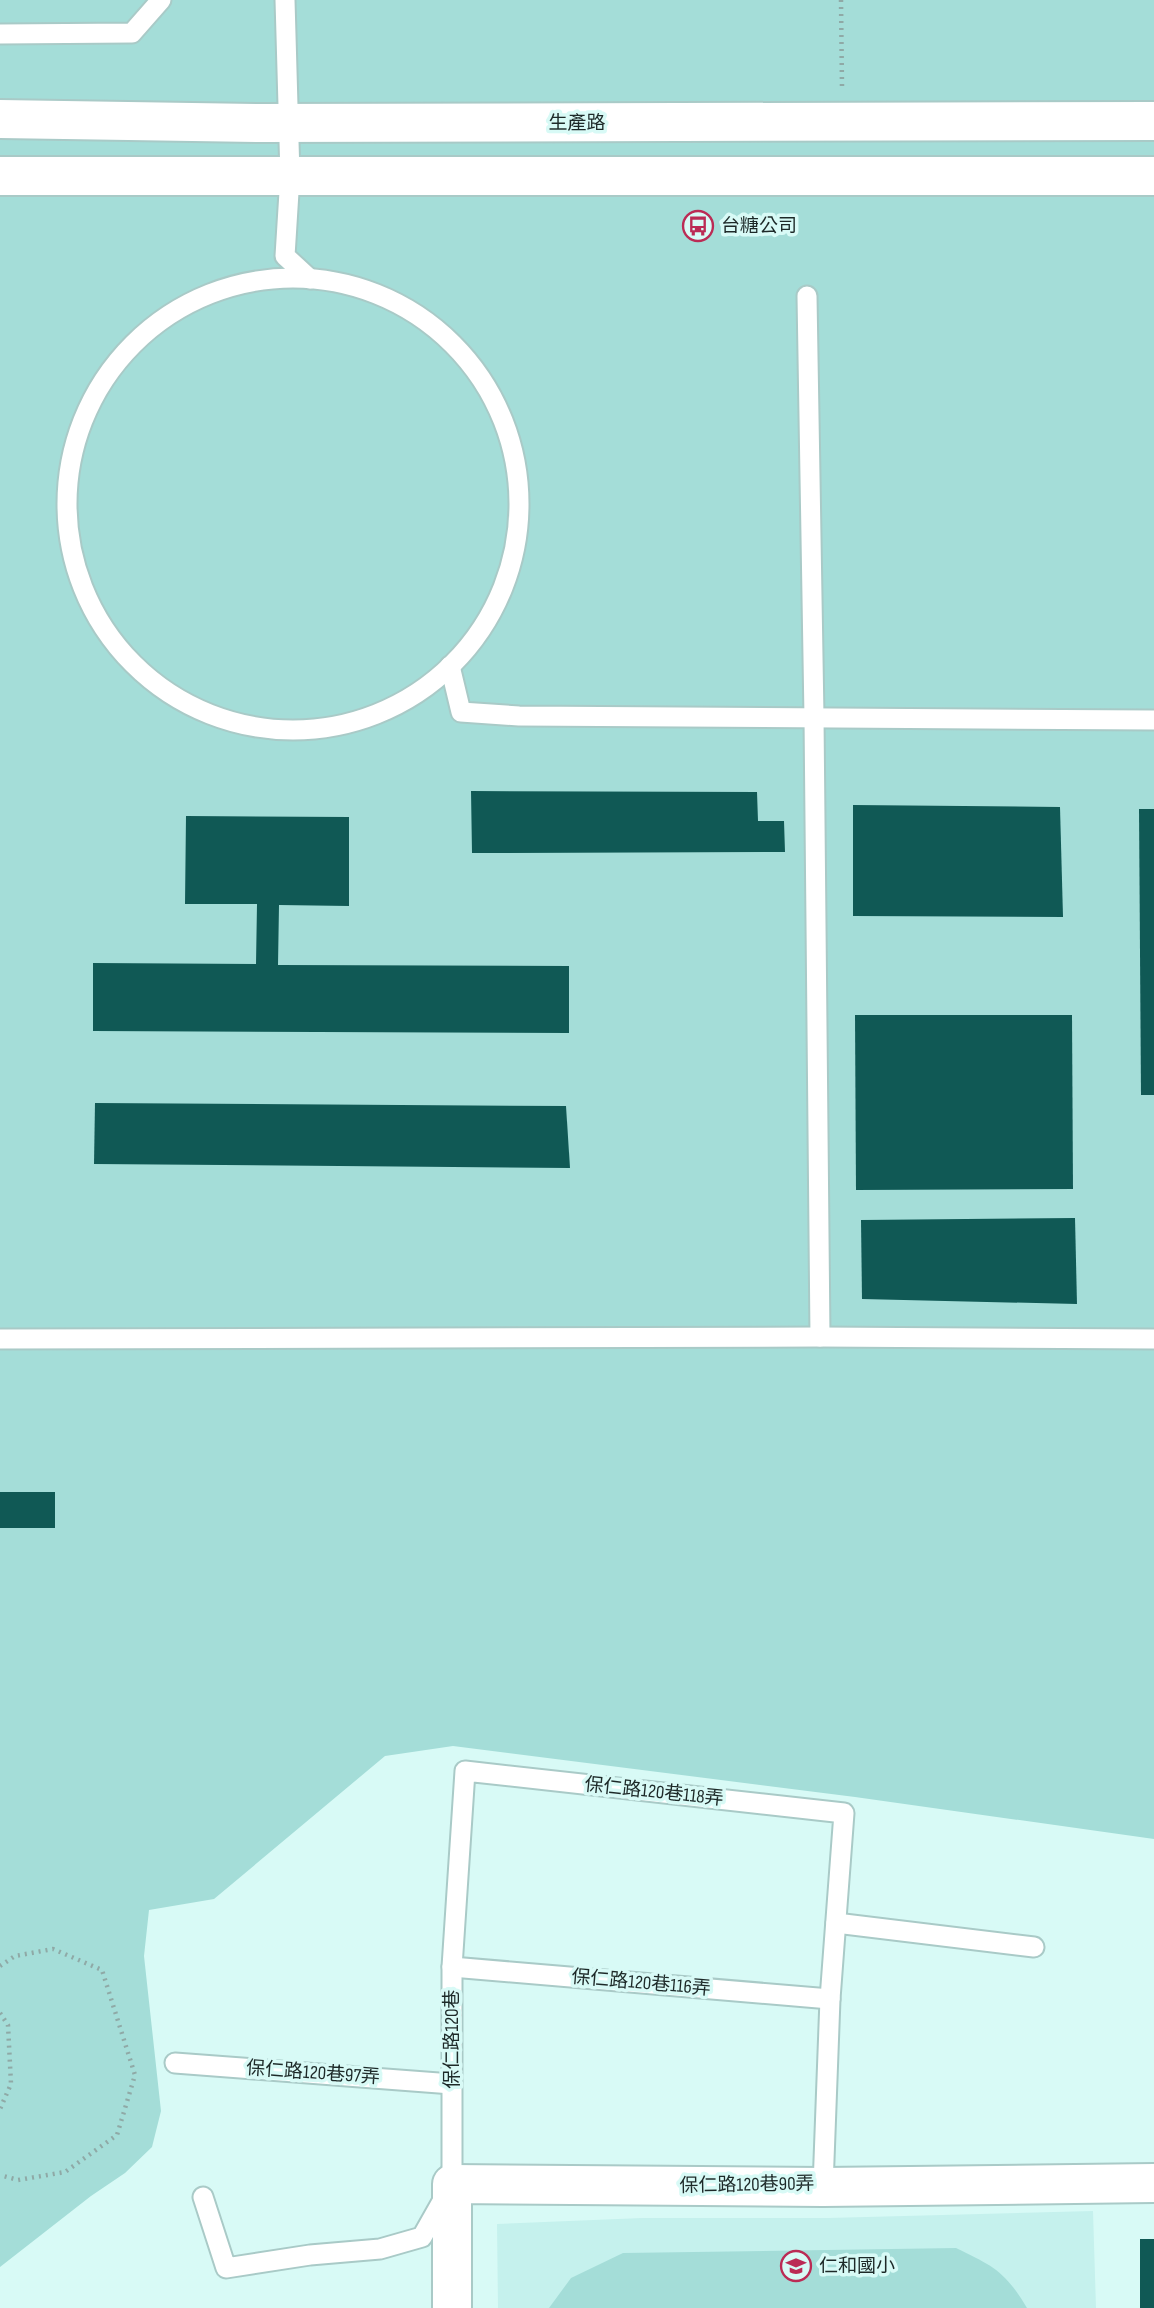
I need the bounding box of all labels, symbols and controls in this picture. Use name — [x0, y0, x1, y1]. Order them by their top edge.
street label: 生產路 — [548, 112, 606, 135]
bus stop icon: 台糖公司 — [681, 209, 715, 243]
place label: 台糖公司 — [721, 215, 797, 238]
street label: 保仁路120巷118弄 — [583, 1773, 725, 1811]
street label: 保仁路120巷116弄 — [570, 1965, 712, 2001]
street label: 保仁路120巷 — [441, 1989, 464, 2089]
street label: 保仁路120巷97弄 — [245, 2057, 381, 2089]
street label: 保仁路120巷90弄 — [679, 2172, 815, 2198]
school or university icon: 仁和國小 — [779, 2249, 813, 2283]
place label: 仁和國小 — [819, 2255, 895, 2278]

